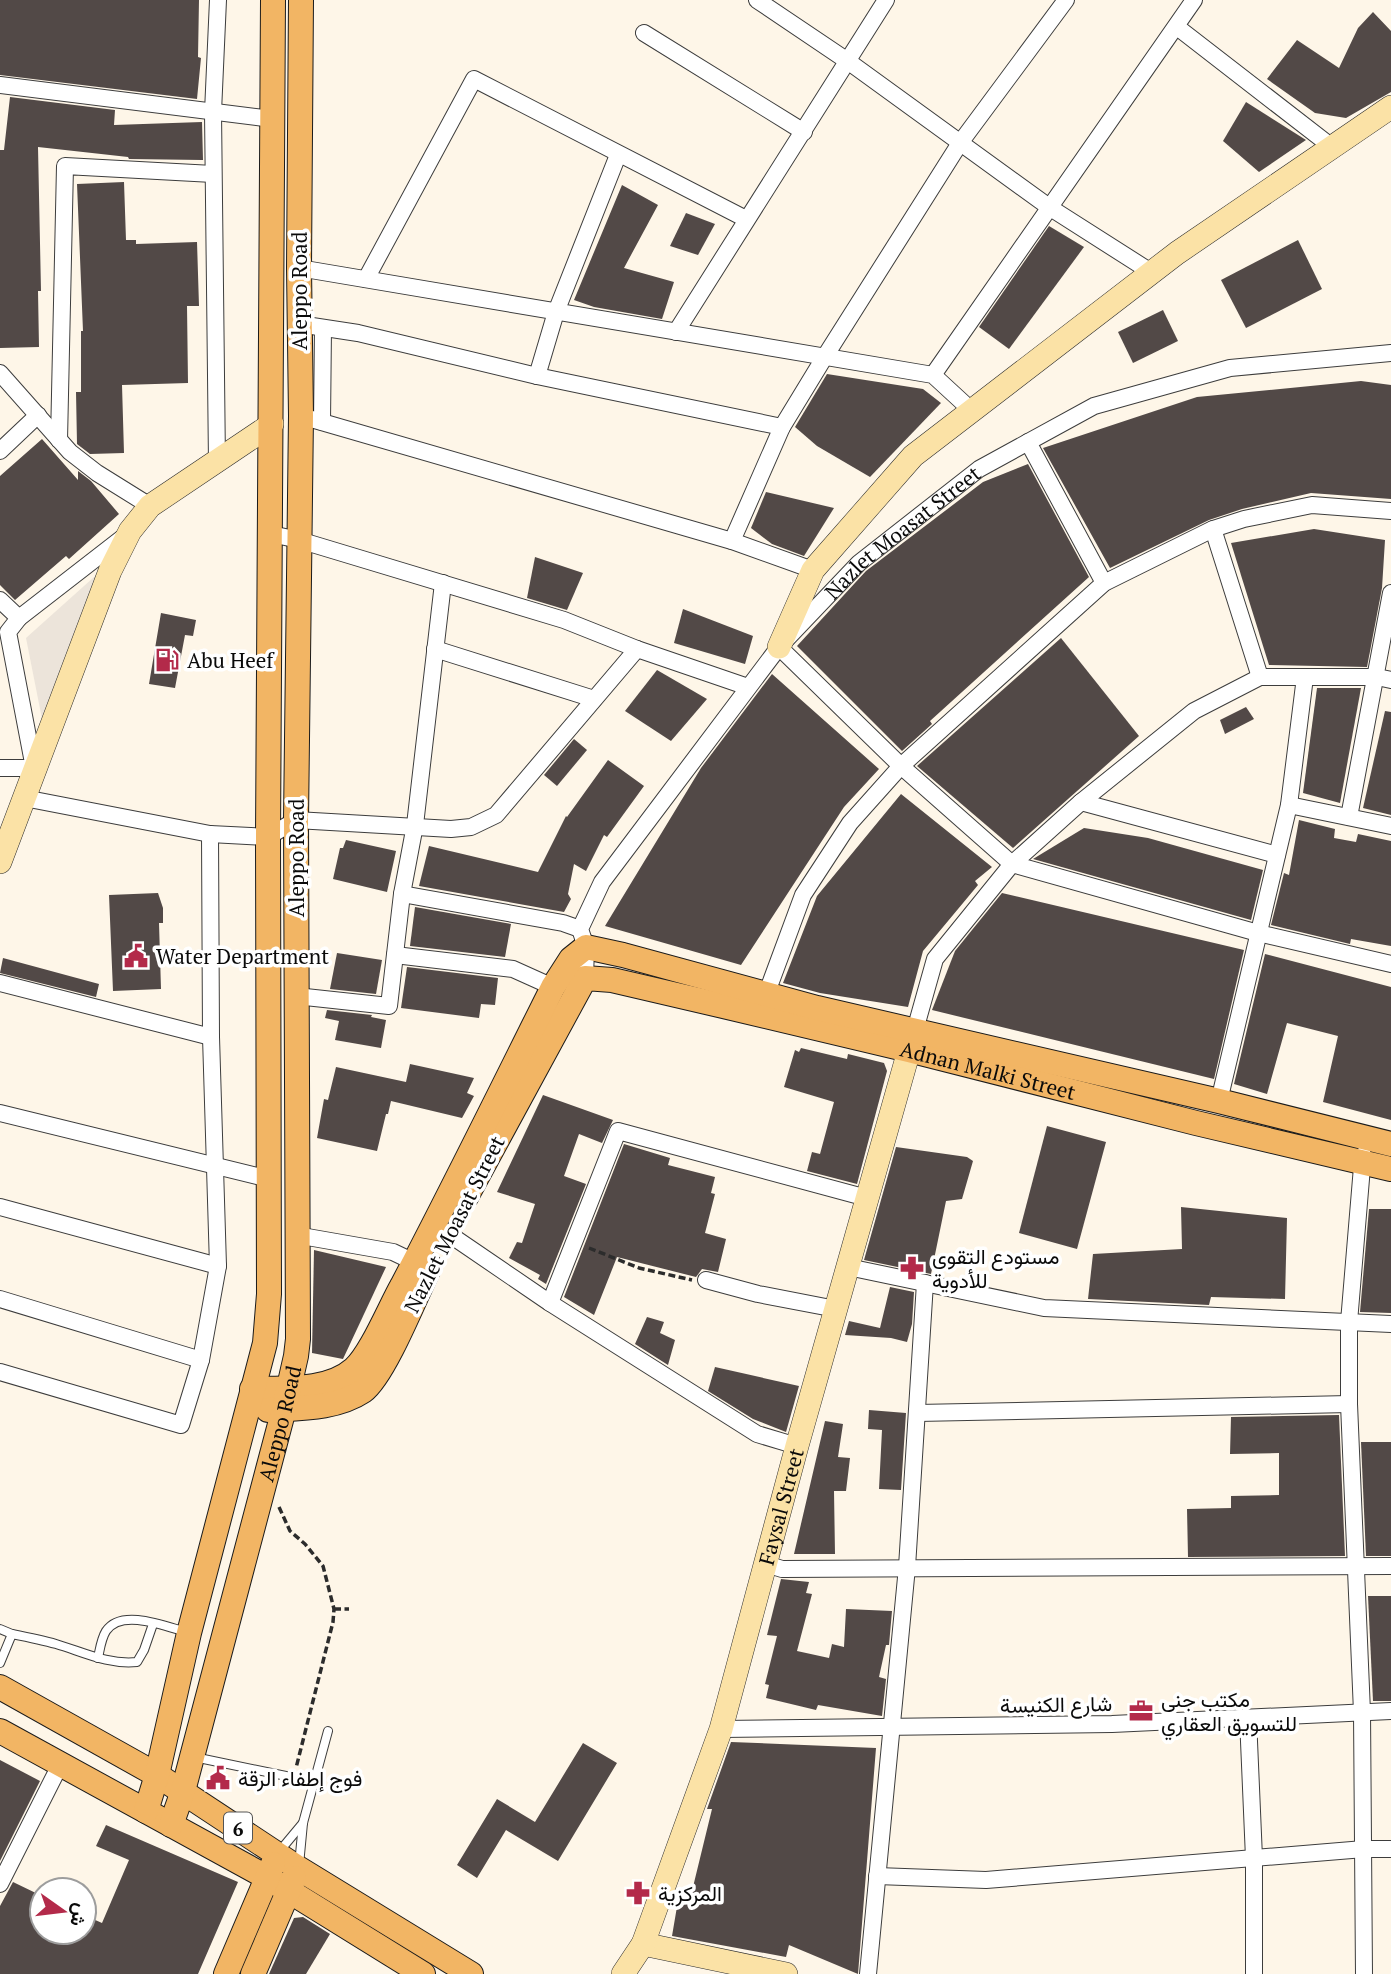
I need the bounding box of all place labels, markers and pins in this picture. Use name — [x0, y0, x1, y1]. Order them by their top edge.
fuel station icon: Abu Heef — [153, 646, 181, 674]
place label: Abu Heef — [187, 646, 275, 674]
public building icon: Water Department — [122, 942, 150, 970]
place label: Water Department — [156, 942, 329, 970]
place label: مستودع التقوى للأدوية — [932, 1242, 1060, 1294]
pharmacy icon: مستودع التقوى للأدوية — [898, 1254, 926, 1282]
place label: مكتب جنى للتسويق العقاري — [1161, 1685, 1297, 1741]
office icon: مكتب جنى للتسويق العقاري — [1127, 1697, 1155, 1725]
public building icon: فوج إطفاء الرقة — [204, 1764, 232, 1792]
place label: فوج إطفاء الرقة — [238, 1764, 362, 1793]
pharmacy icon: المركزية — [624, 1879, 652, 1907]
place label: المركزية — [658, 1879, 722, 1907]

